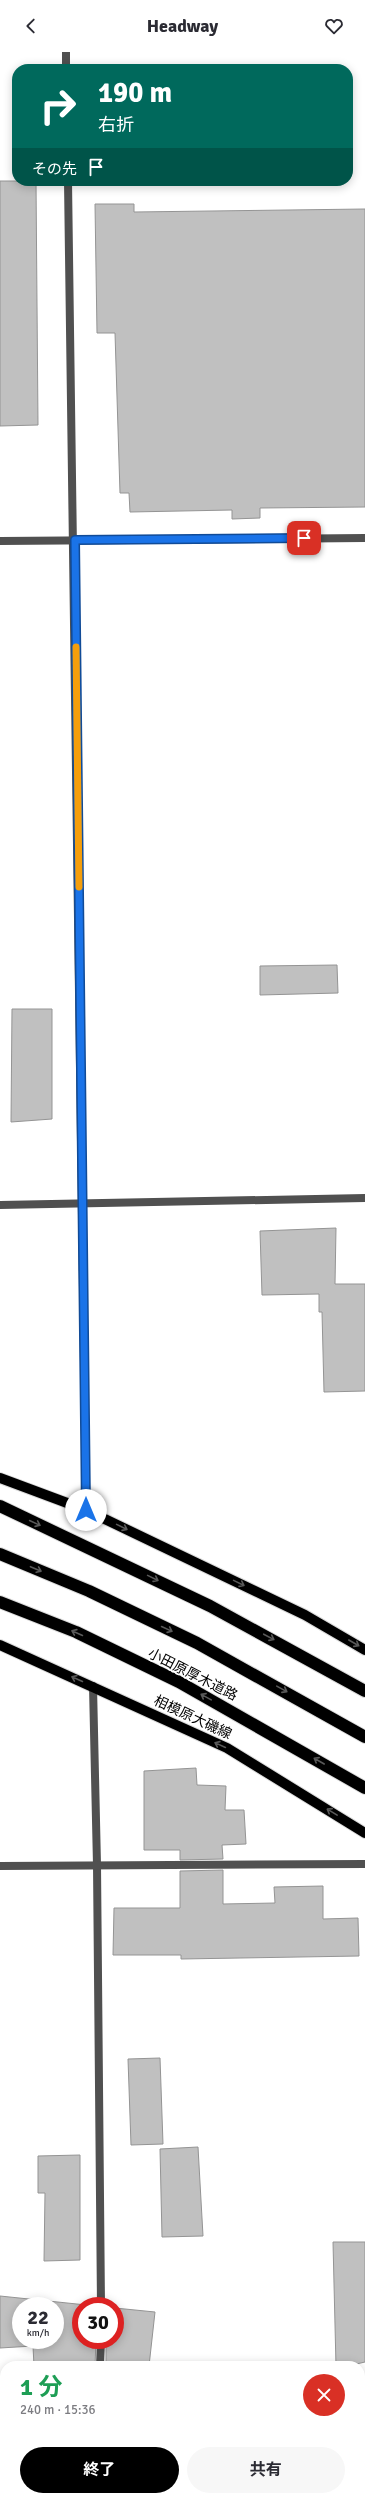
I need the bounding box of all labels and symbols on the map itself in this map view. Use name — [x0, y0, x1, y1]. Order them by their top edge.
pin — [287, 521, 321, 555]
position arrow — [65, 1489, 107, 1531]
one-way arrow — [29, 1520, 41, 1527]
one-way arrow — [115, 1524, 127, 1531]
one-way arrow — [30, 1566, 42, 1574]
one-way arrow — [147, 1575, 159, 1582]
one-way arrow — [232, 1580, 244, 1587]
one-way arrow — [161, 1626, 173, 1633]
one-way arrow — [71, 1629, 83, 1636]
one-way arrow — [263, 1634, 275, 1642]
one-way arrow — [348, 1640, 360, 1648]
street label: 小田原厚木道路 — [145, 1645, 240, 1704]
one-way arrow — [71, 1675, 83, 1682]
one-way arrow — [276, 1686, 288, 1694]
street label: 相模原大磯線 — [151, 1692, 234, 1743]
one-way arrow — [200, 1693, 212, 1700]
one-way arrow — [215, 1741, 227, 1748]
one-way arrow — [313, 1756, 325, 1764]
one-way arrow — [326, 1808, 338, 1816]
speed limit sign: 30 — [72, 2297, 124, 2349]

